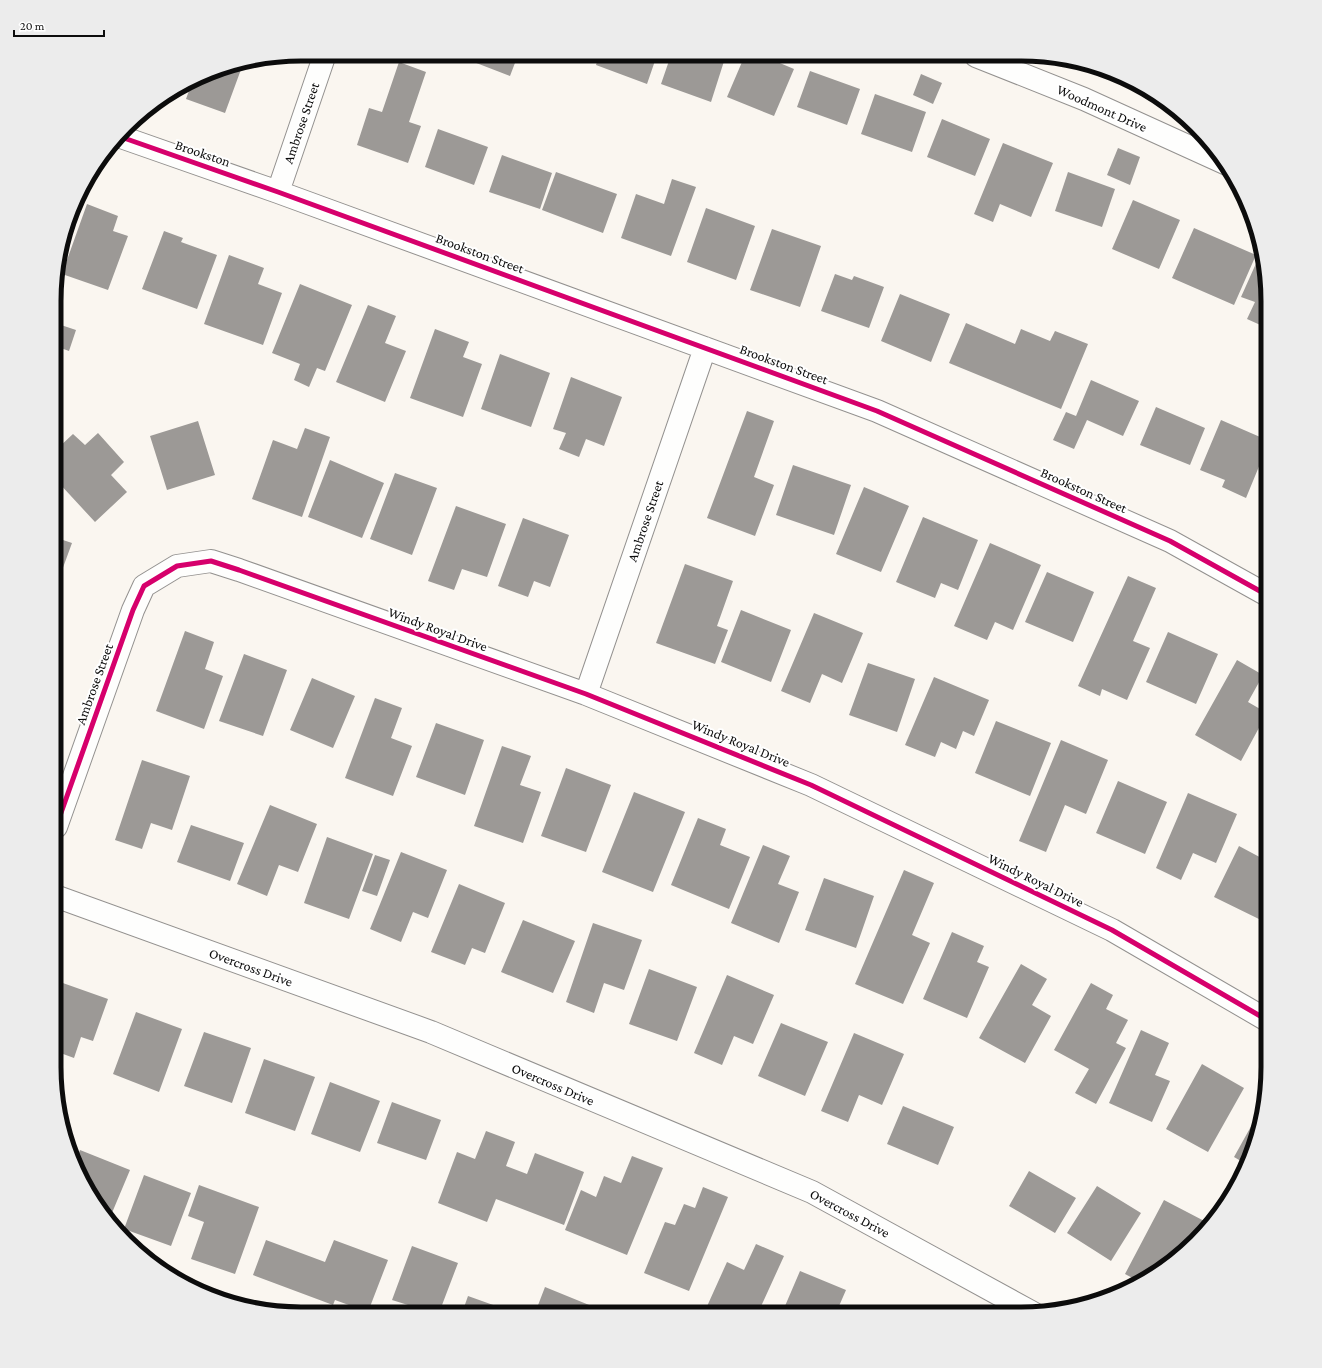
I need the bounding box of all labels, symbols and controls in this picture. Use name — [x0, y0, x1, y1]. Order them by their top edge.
scale bar — [14, 12, 104, 38]
text: 20 m — [20, 19, 45, 33]
street label: Ambrose Street — [280, 80, 323, 166]
street label: Woodmont Drive — [1054, 81, 1150, 135]
street label: Brookston — [173, 136, 233, 170]
street label: Brookston Street — [434, 230, 527, 277]
street label: Brookston Street — [738, 341, 831, 388]
street label: Brookston Street — [1038, 464, 1130, 516]
street label: Ambrose Street — [624, 478, 667, 564]
street label: Windy Royal Drive — [386, 604, 490, 654]
street label: Ambrose Street — [72, 641, 116, 727]
street label: Windy Royal Drive — [690, 716, 792, 770]
street label: Windy Royal Drive — [986, 850, 1086, 910]
street label: Overcross Drive — [207, 944, 295, 990]
street label: Overcross Drive — [509, 1059, 597, 1109]
street label: Overcross Drive — [807, 1185, 893, 1241]

